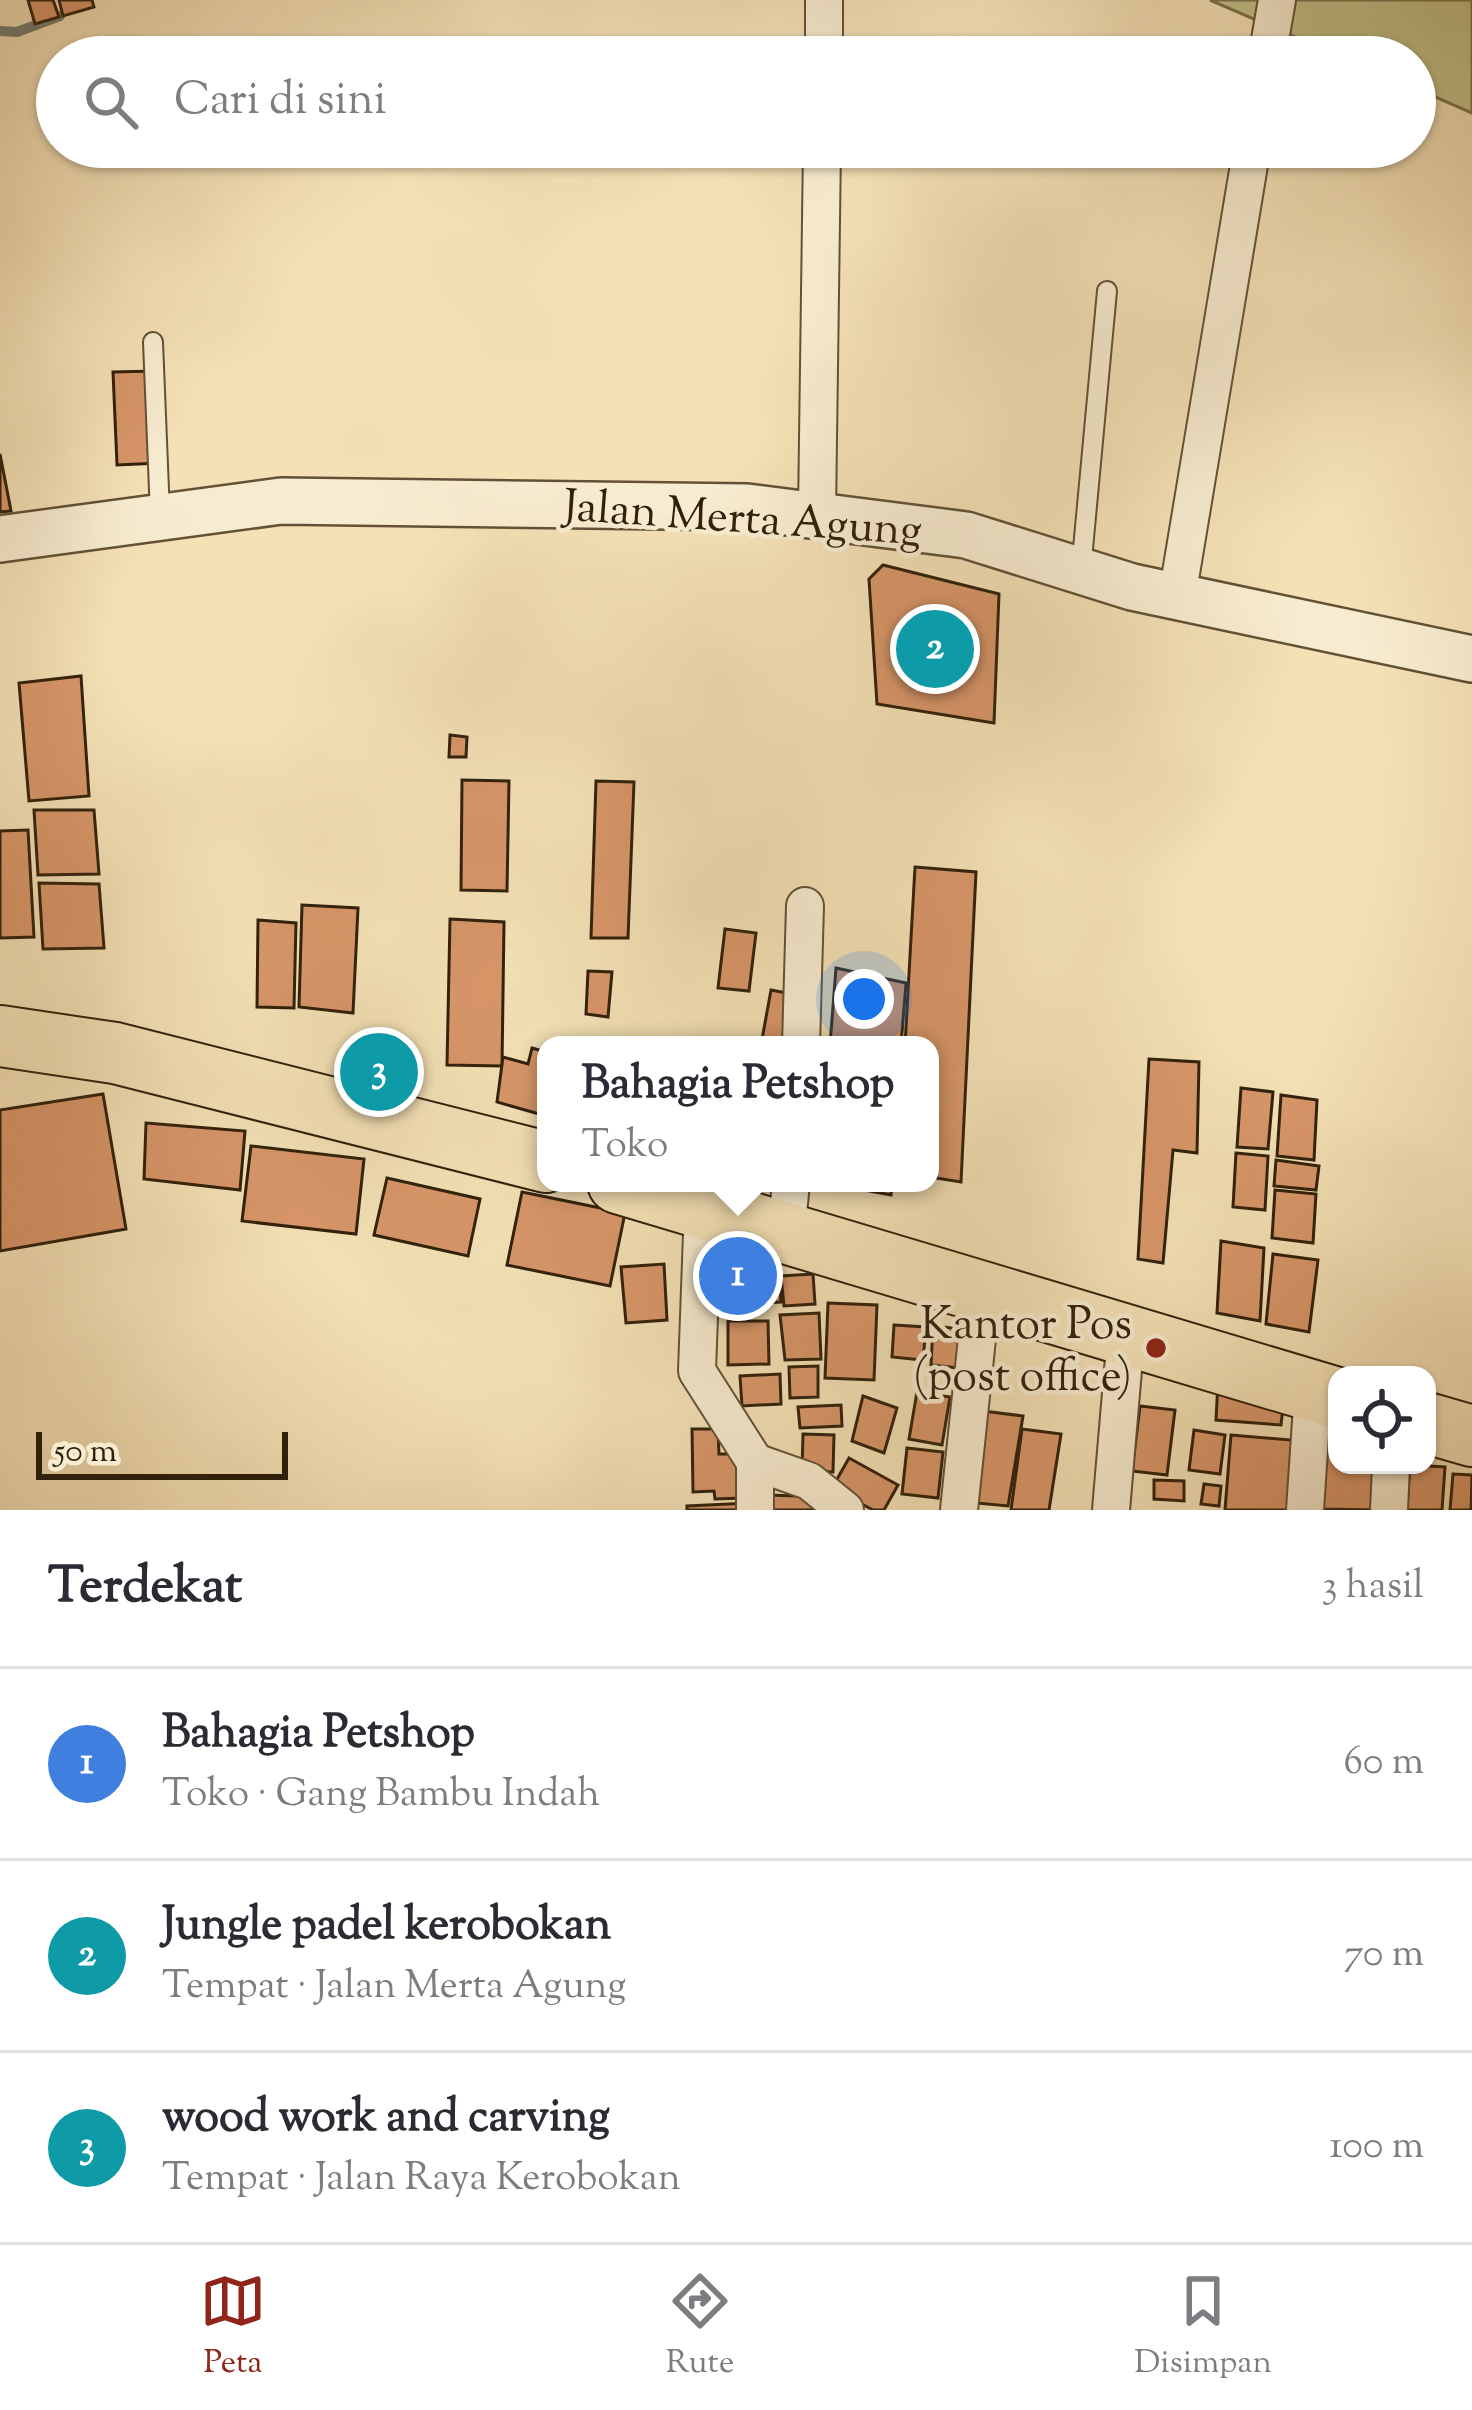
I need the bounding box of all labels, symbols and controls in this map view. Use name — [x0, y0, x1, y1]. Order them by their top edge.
search box — [36, 36, 1436, 168]
icon: search — [78, 69, 144, 135]
text: Cari di sini — [174, 70, 387, 135]
street label: Jalan Merta Agung — [558, 476, 924, 566]
pin: 2 — [896, 604, 974, 694]
your location — [834, 969, 894, 1029]
pin: 3 — [340, 1027, 418, 1117]
popup — [537, 1036, 939, 1192]
text: Bahagia Petshop — [581, 1054, 895, 1119]
text: Toko — [581, 1119, 668, 1175]
pin: 1 — [699, 1231, 777, 1321]
place label: Kantor Pos (post office) — [913, 1295, 1132, 1412]
marker: Kantor Pos (post office) — [1143, 1335, 1169, 1361]
map controls — [1328, 1366, 1436, 1474]
button: locate — [1328, 1366, 1436, 1474]
scale bar — [36, 1426, 288, 1479]
text: 50 m — [54, 1429, 117, 1477]
text: Terdekat — [48, 1552, 242, 1625]
text: 3 hasil — [1322, 1560, 1424, 1616]
text: Bahagia Petshop — [162, 1703, 475, 1768]
text: 1 — [80, 1736, 94, 1792]
text: 60 m — [1343, 1736, 1424, 1792]
text: Toko · Gang Bambu Indah — [162, 1768, 600, 1824]
text: Jungle padel kerobokan — [162, 1895, 611, 1960]
text: 2 — [78, 1928, 96, 1984]
text: 70 m — [1344, 1928, 1424, 1984]
text: Tempat · Jalan Merta Agung — [162, 1960, 626, 2016]
text: wood work and carving — [162, 2087, 610, 2152]
text: 3 — [79, 2120, 95, 2176]
text: 100 m — [1329, 2120, 1424, 2176]
text: Tempat · Jalan Raya Kerobokan — [162, 2152, 681, 2208]
tab: Peta — [200, 2268, 266, 2388]
tab: Rute — [666, 2268, 734, 2388]
tab: Disimpan — [1134, 2268, 1272, 2388]

